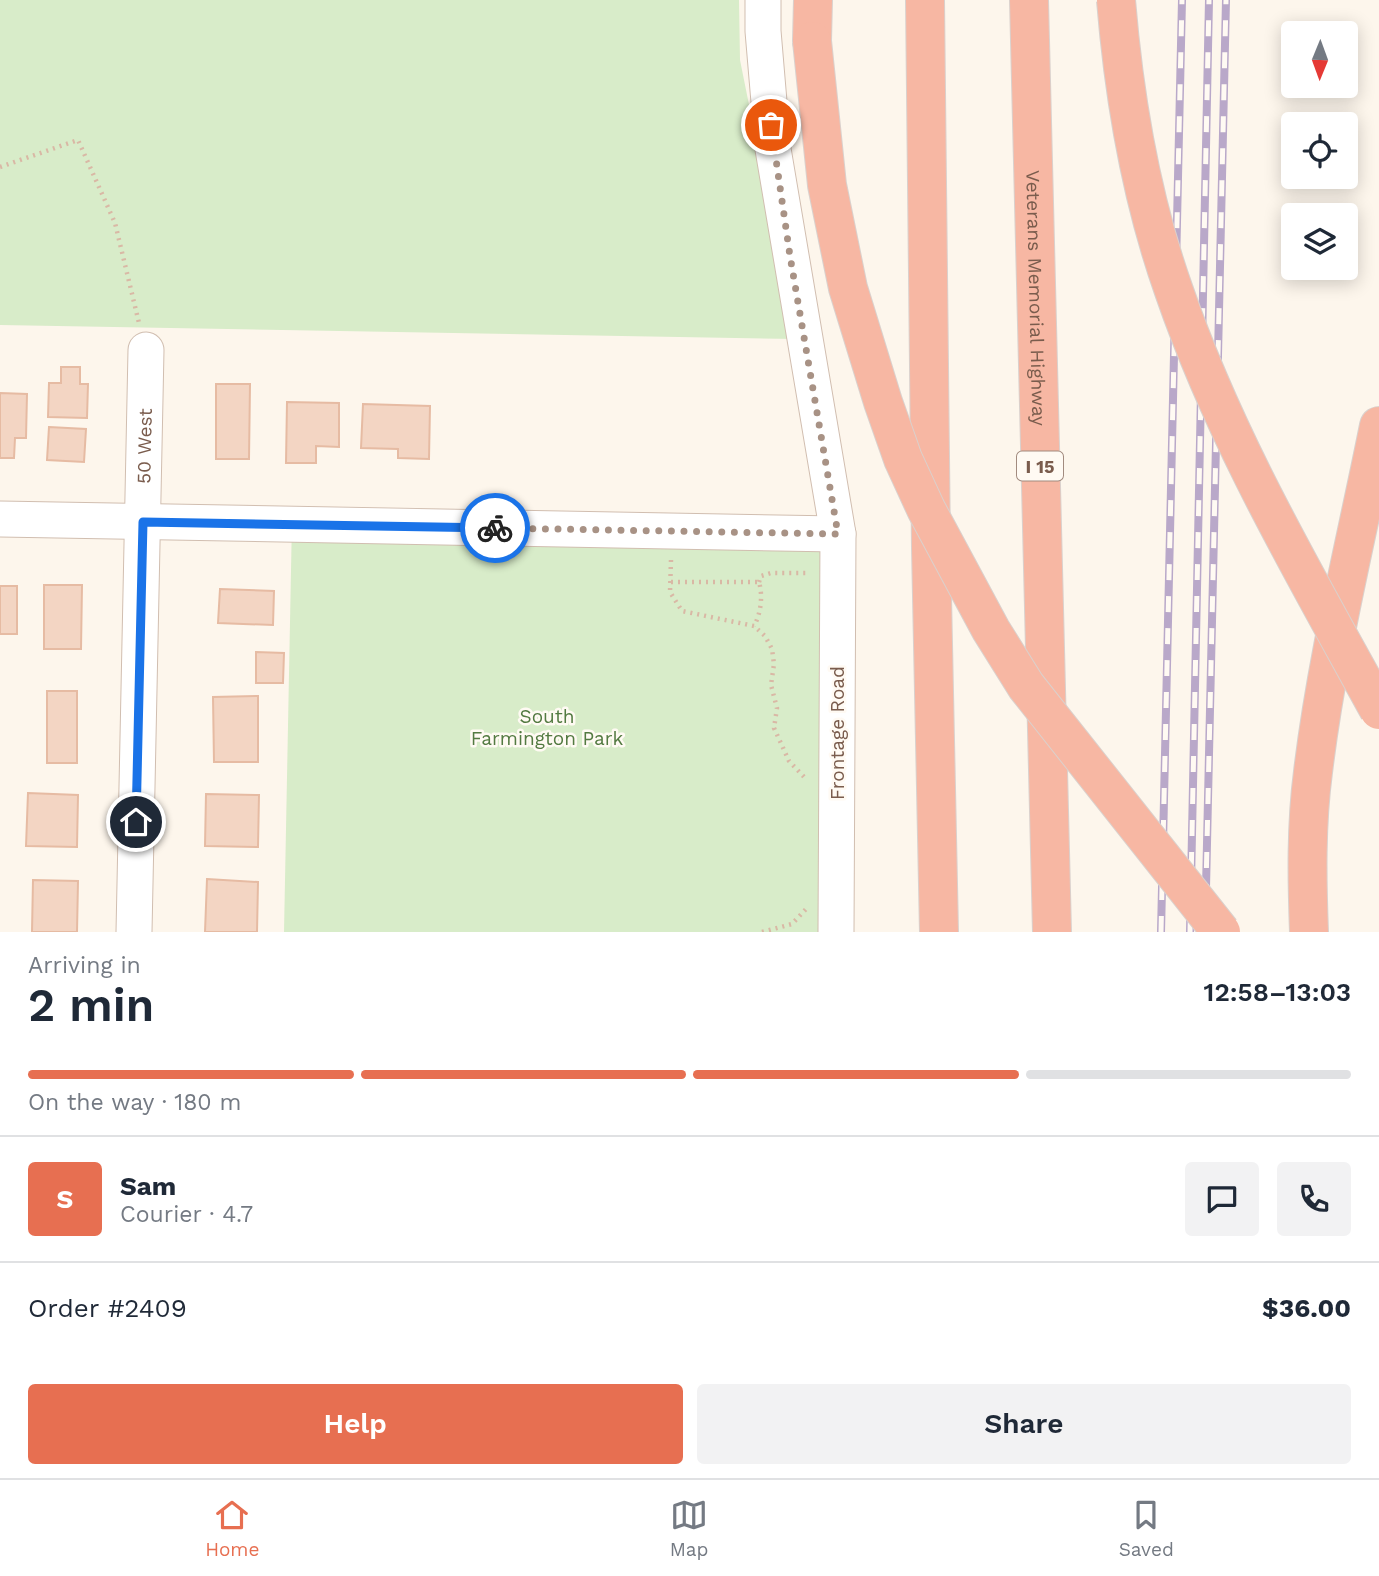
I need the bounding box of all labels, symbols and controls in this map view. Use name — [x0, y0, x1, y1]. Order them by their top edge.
north arrow — [1281, 21, 1358, 98]
map controls — [1281, 21, 1358, 280]
pin — [741, 95, 801, 155]
icon: bag — [752, 106, 790, 144]
button: locate — [1281, 112, 1358, 189]
street label: Veterans Memorial Highway — [1022, 170, 1051, 426]
button: layers — [1281, 203, 1358, 280]
street label: 50 West — [132, 408, 156, 484]
road number: I 15 — [1017, 452, 1063, 480]
courier — [460, 493, 530, 563]
icon: bike — [476, 509, 514, 547]
street label: Frontage Road — [826, 666, 849, 800]
park label: South Farmington Park — [471, 705, 624, 750]
pin — [106, 792, 166, 852]
icon: home — [117, 803, 155, 841]
text: Arriving in — [28, 952, 141, 979]
text: 12:58–13:03 — [1204, 977, 1351, 1007]
text: 2 min — [28, 978, 154, 1032]
text: On the way · 180 m — [28, 1089, 241, 1116]
button: chat — [1185, 1162, 1259, 1236]
button: phone — [1277, 1162, 1351, 1236]
text: Sam — [120, 1171, 176, 1201]
text: S — [57, 1184, 73, 1214]
text: Courier · 4.7 — [120, 1201, 253, 1228]
text: Order #2409 — [28, 1293, 187, 1323]
text: $36.00 — [1262, 1293, 1351, 1323]
button: Help — [28, 1384, 683, 1464]
button: Share — [697, 1384, 1351, 1464]
tab: Home — [205, 1496, 259, 1561]
tab: Map — [670, 1496, 708, 1561]
tab: Saved — [1119, 1496, 1174, 1561]

